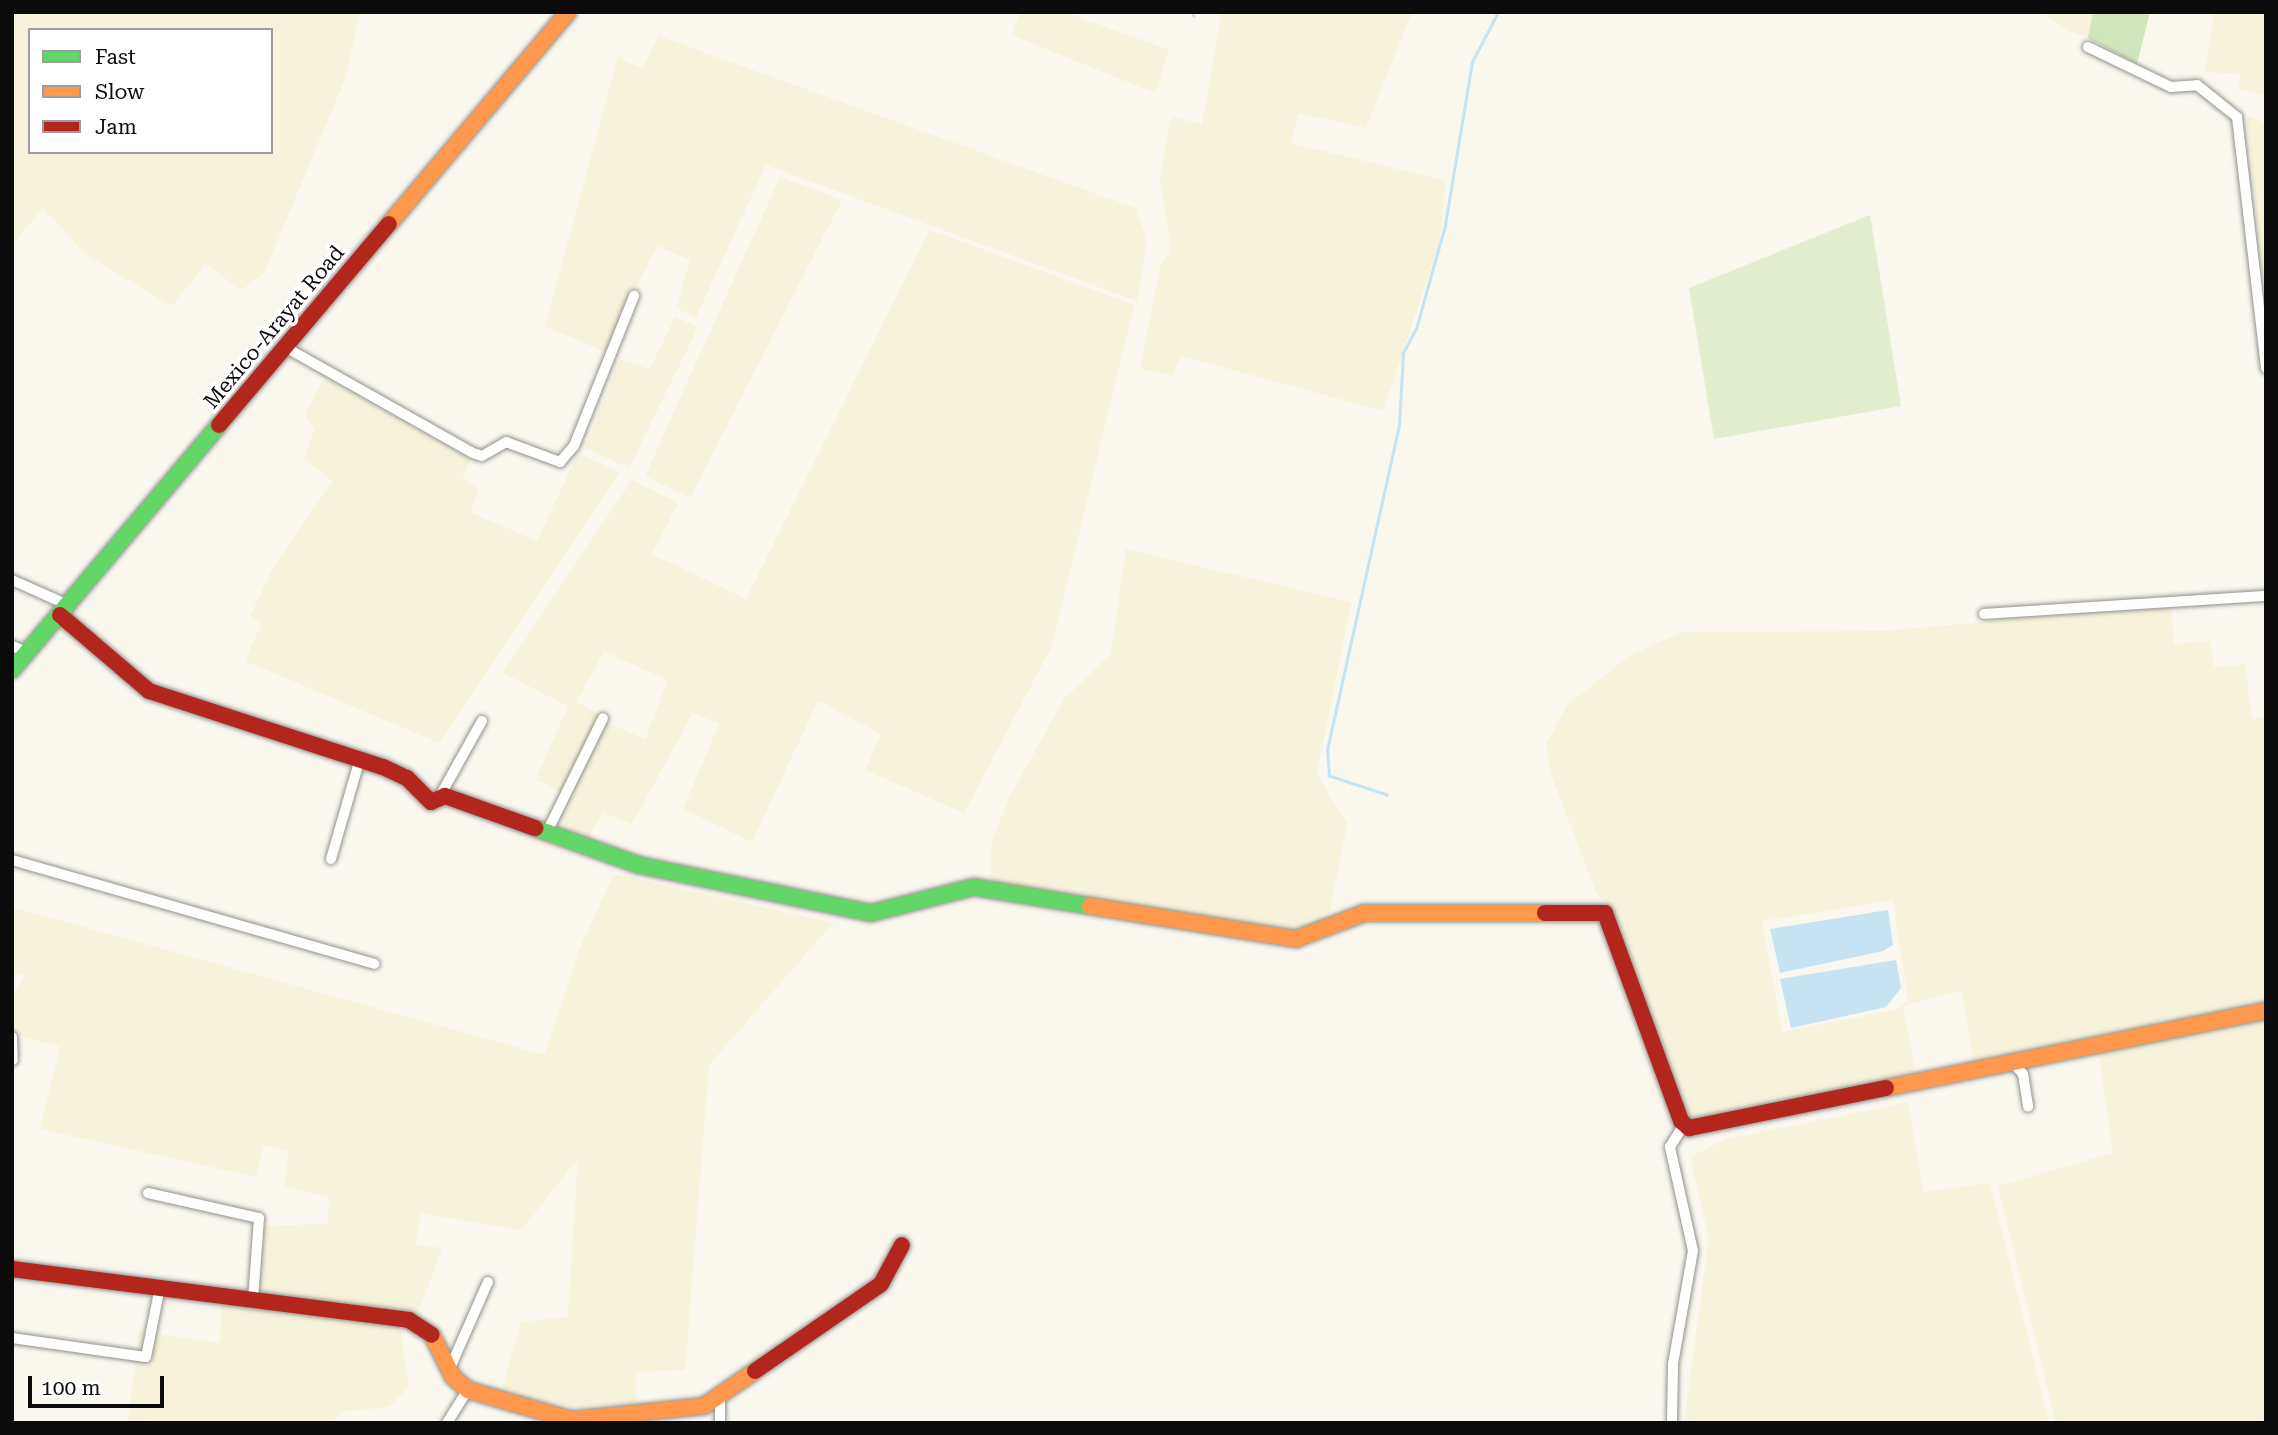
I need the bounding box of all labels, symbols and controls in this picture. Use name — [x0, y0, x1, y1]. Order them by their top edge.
legend — [28, 28, 273, 154]
text: Fast — [95, 45, 136, 69]
text: Slow — [95, 80, 144, 104]
text: Jam — [95, 115, 137, 139]
street label: Mexico-Arayat Road — [199, 240, 349, 414]
scale bar — [32, 1362, 168, 1406]
text: 100 m — [41, 1376, 101, 1400]

